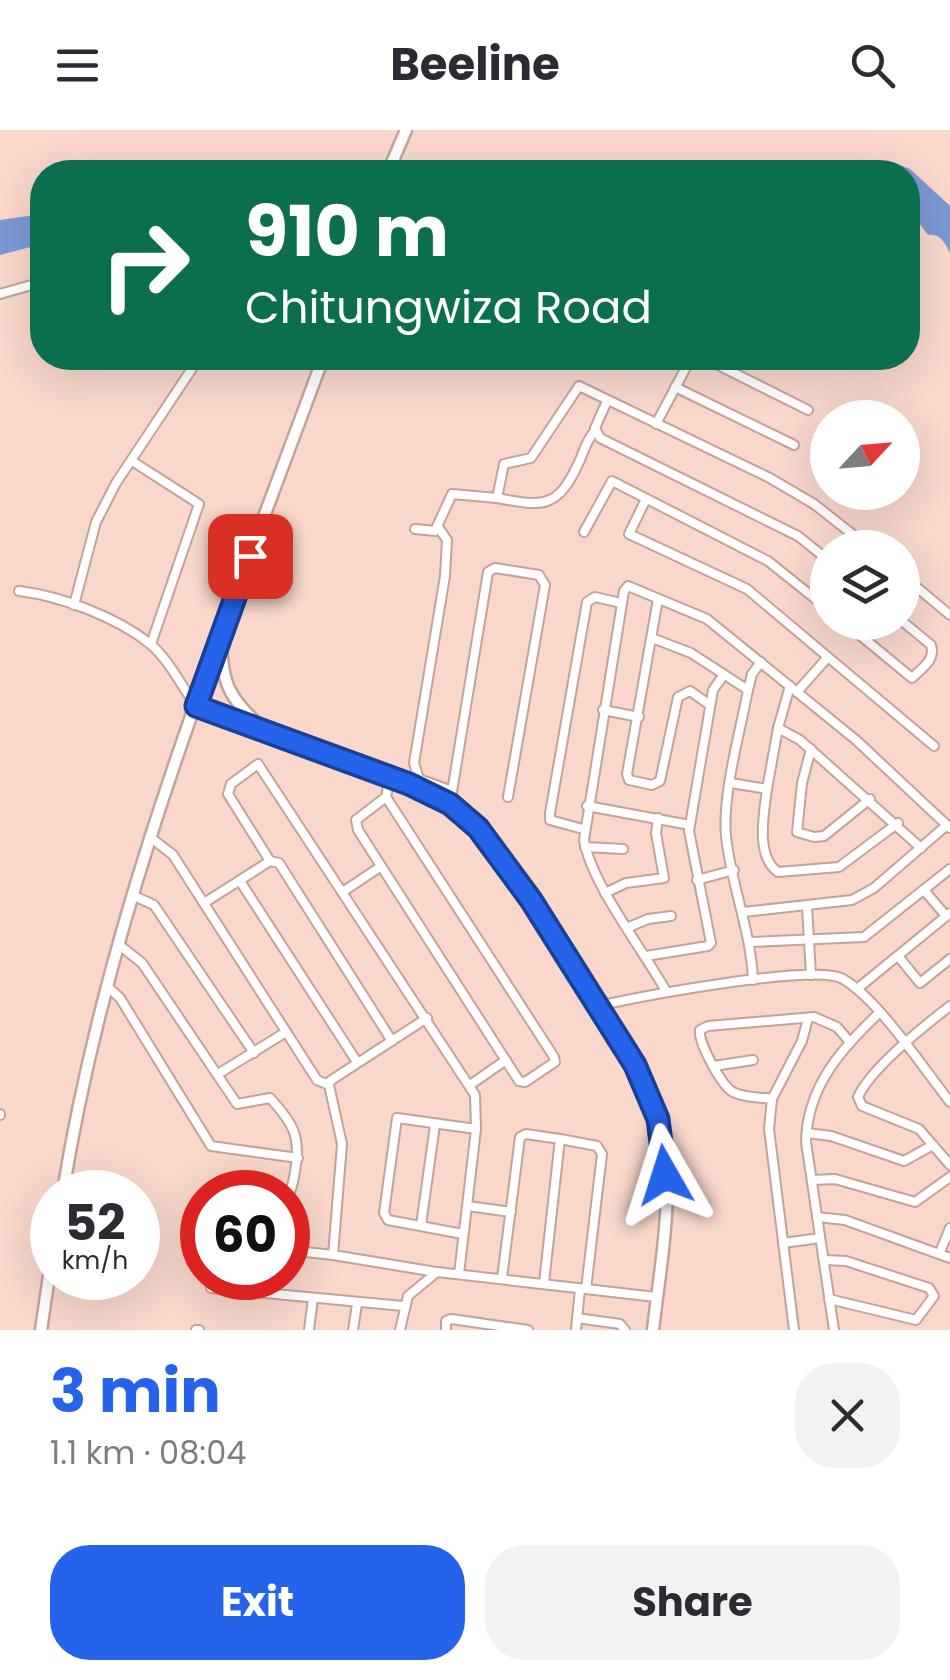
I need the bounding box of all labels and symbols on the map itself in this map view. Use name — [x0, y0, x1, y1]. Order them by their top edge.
north arrow — [810, 400, 920, 510]
pin — [208, 514, 293, 599]
position arrow — [613, 1123, 717, 1227]
speed limit sign: 60 — [180, 1170, 310, 1300]

